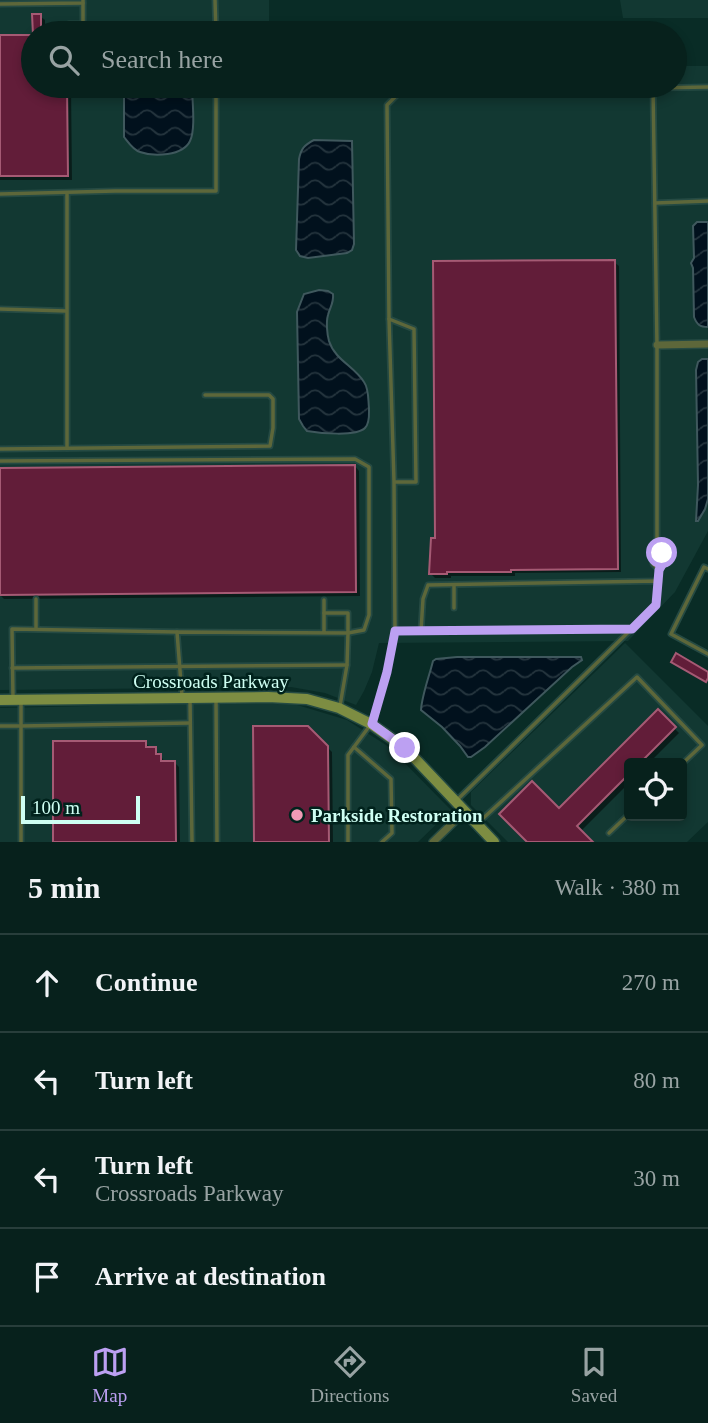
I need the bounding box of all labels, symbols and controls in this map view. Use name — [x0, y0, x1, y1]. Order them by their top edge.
search box — [21, 21, 687, 98]
icon: search — [45, 41, 83, 79]
text: Search here — [101, 45, 223, 74]
route start — [646, 537, 677, 568]
street label: Crossroads Parkway — [133, 671, 289, 692]
route end — [389, 732, 420, 763]
map controls — [624, 758, 687, 821]
button: locate — [624, 758, 687, 821]
scale bar — [21, 793, 140, 825]
text: 100 m — [32, 797, 80, 818]
place label: Parkside Restoration — [311, 805, 483, 826]
marker: Parkside Restoration — [289, 807, 305, 823]
text: 5 min — [28, 871, 101, 904]
text: Walk · 380 m — [555, 875, 680, 900]
icon: ahead — [28, 964, 66, 1002]
text: Continue — [95, 968, 198, 997]
text: 270 m — [622, 970, 680, 995]
icon: left — [28, 1062, 66, 1100]
text: Turn left — [95, 1066, 193, 1095]
text: 80 m — [633, 1068, 680, 1093]
text: Turn left — [95, 1151, 193, 1180]
icon: left — [28, 1160, 66, 1198]
text: 30 m — [633, 1166, 680, 1191]
text: Crossroads Parkway — [95, 1181, 283, 1206]
icon: arrive — [28, 1258, 66, 1296]
text: Arrive at destination — [95, 1262, 326, 1291]
tab: Map — [91, 1343, 129, 1407]
tab: Directions — [310, 1343, 389, 1407]
tab: Saved — [571, 1343, 617, 1407]

